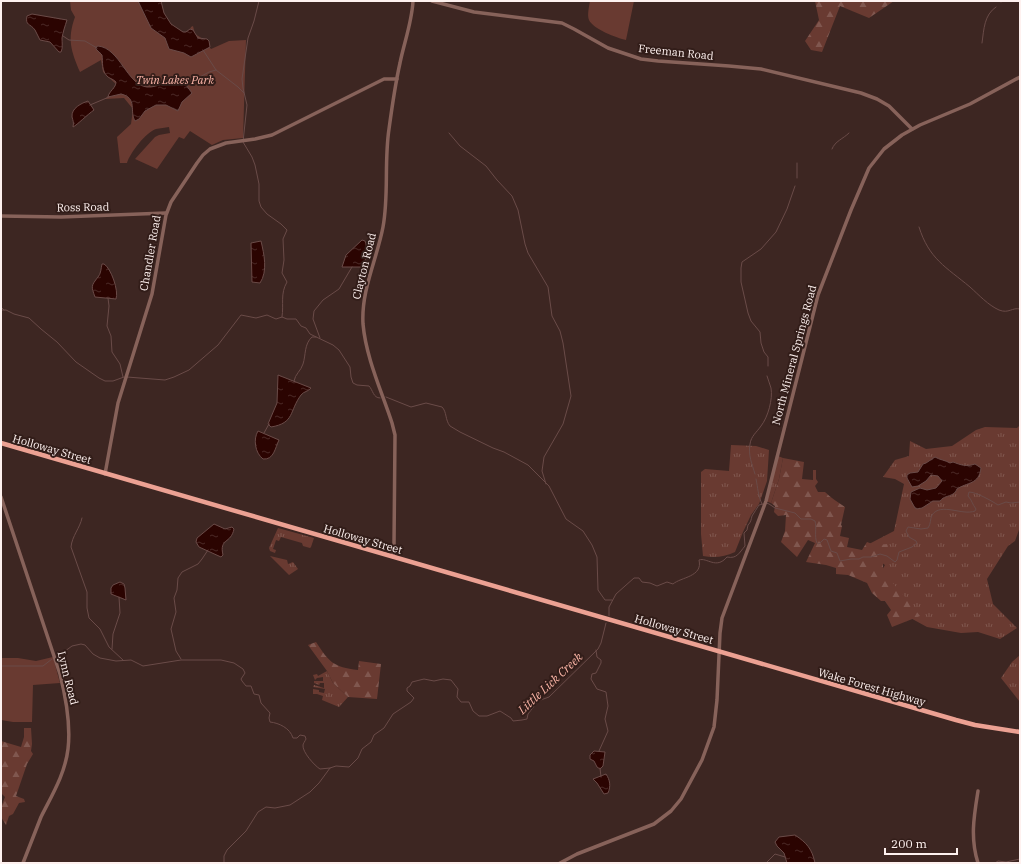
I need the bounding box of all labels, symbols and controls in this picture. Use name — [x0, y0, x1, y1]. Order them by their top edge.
street label: Freeman Road — [638, 41, 715, 63]
park label: Twin Lakes Park — [136, 73, 214, 87]
street label: Ross Road — [56, 200, 110, 214]
street label: Chandler Road — [136, 214, 164, 292]
street label: Clayton Road — [349, 231, 379, 301]
street label: North Mineral Springs Road — [769, 283, 820, 427]
street label: Holloway Street — [11, 431, 93, 467]
street label: Holloway Street — [322, 521, 404, 557]
street label: Holloway Street — [633, 611, 715, 647]
water label: Little Lick Creek — [514, 649, 586, 718]
street label: Lynn Road — [55, 650, 82, 707]
street label: Wake Forest Highway — [817, 665, 927, 709]
scale bar — [885, 830, 957, 856]
text: 200 m — [891, 836, 927, 851]

